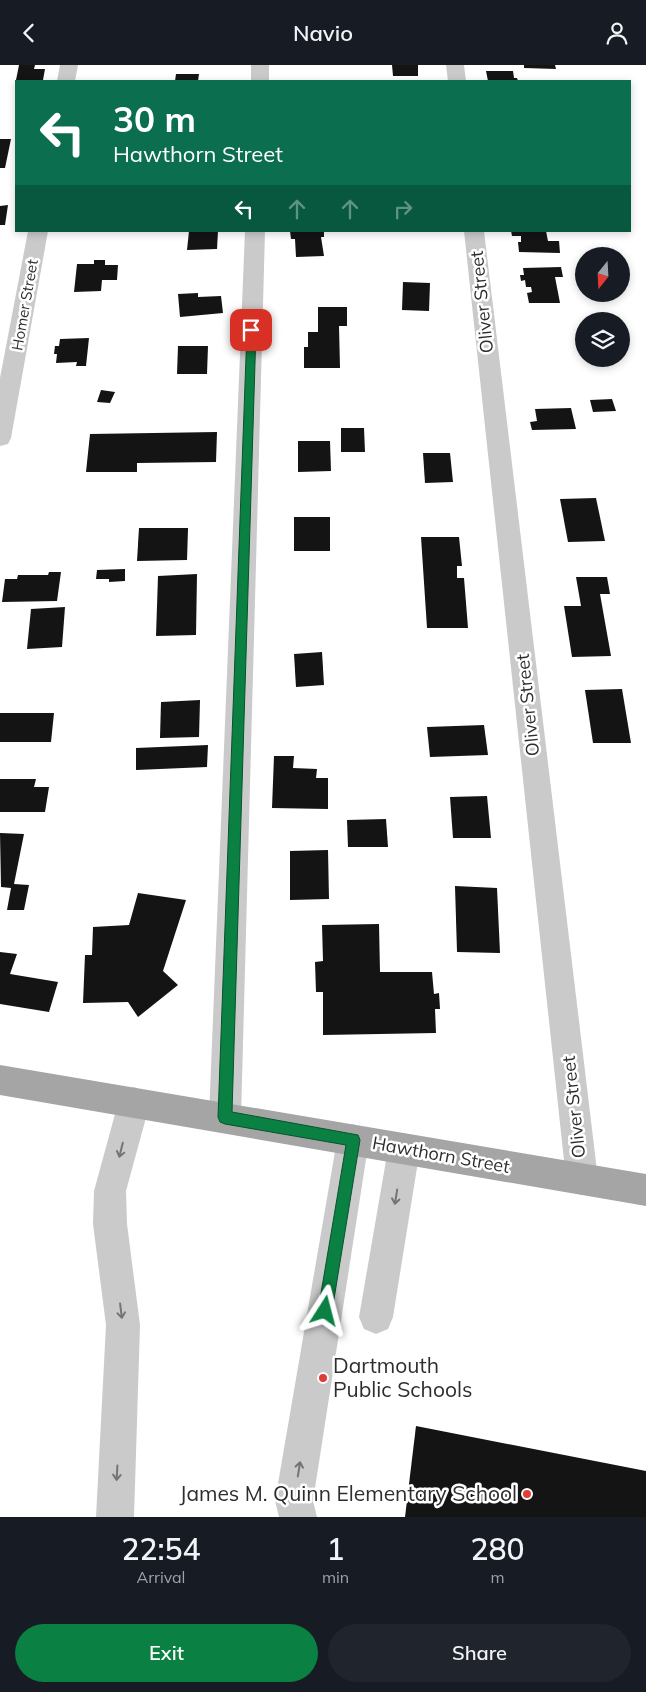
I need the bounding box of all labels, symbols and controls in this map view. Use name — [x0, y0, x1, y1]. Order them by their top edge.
icon: back — [15, 19, 43, 47]
text: Navio — [293, 19, 353, 47]
icon: person — [603, 19, 631, 47]
text: 30 m — [113, 97, 196, 141]
icon: left — [30, 100, 95, 165]
text: Hawthorn Street — [113, 140, 283, 168]
icon: left — [230, 195, 258, 223]
icon: ahead — [283, 195, 311, 223]
icon: ahead — [336, 195, 364, 223]
icon: right — [389, 195, 417, 223]
north arrow — [575, 247, 630, 303]
map controls — [575, 247, 630, 367]
street label: Oliver Street — [465, 250, 498, 354]
street label: Homer Street — [7, 258, 42, 352]
pin — [230, 309, 272, 351]
button: layers — [575, 312, 630, 367]
icon: arrive — [237, 316, 265, 344]
street label: Oliver Street — [511, 653, 544, 757]
street label: Oliver Street — [557, 1055, 590, 1159]
street label: Hawthorn Street — [371, 1131, 512, 1178]
one-way arrow — [116, 1142, 125, 1158]
one-way arrow — [391, 1189, 401, 1205]
position arrow — [298, 1284, 350, 1336]
one-way arrow — [116, 1303, 126, 1319]
place label: Dartmouth Public Schools — [333, 1352, 472, 1402]
marker: Dartmouth Public Schools — [317, 1372, 329, 1384]
one-way arrow — [295, 1461, 305, 1477]
one-way arrow — [113, 1465, 122, 1481]
place label: James M. Quinn Elementary School — [179, 1480, 517, 1506]
marker: James M. Quinn Elementary School — [521, 1488, 533, 1500]
text: 22:54 — [121, 1530, 201, 1568]
text: 1 — [327, 1530, 345, 1568]
text: 280 — [471, 1530, 525, 1568]
text: Arrival — [137, 1567, 185, 1587]
text: min — [322, 1567, 349, 1587]
text: m — [491, 1567, 505, 1587]
button: Exit — [15, 1624, 318, 1682]
button: Share — [328, 1624, 631, 1682]

